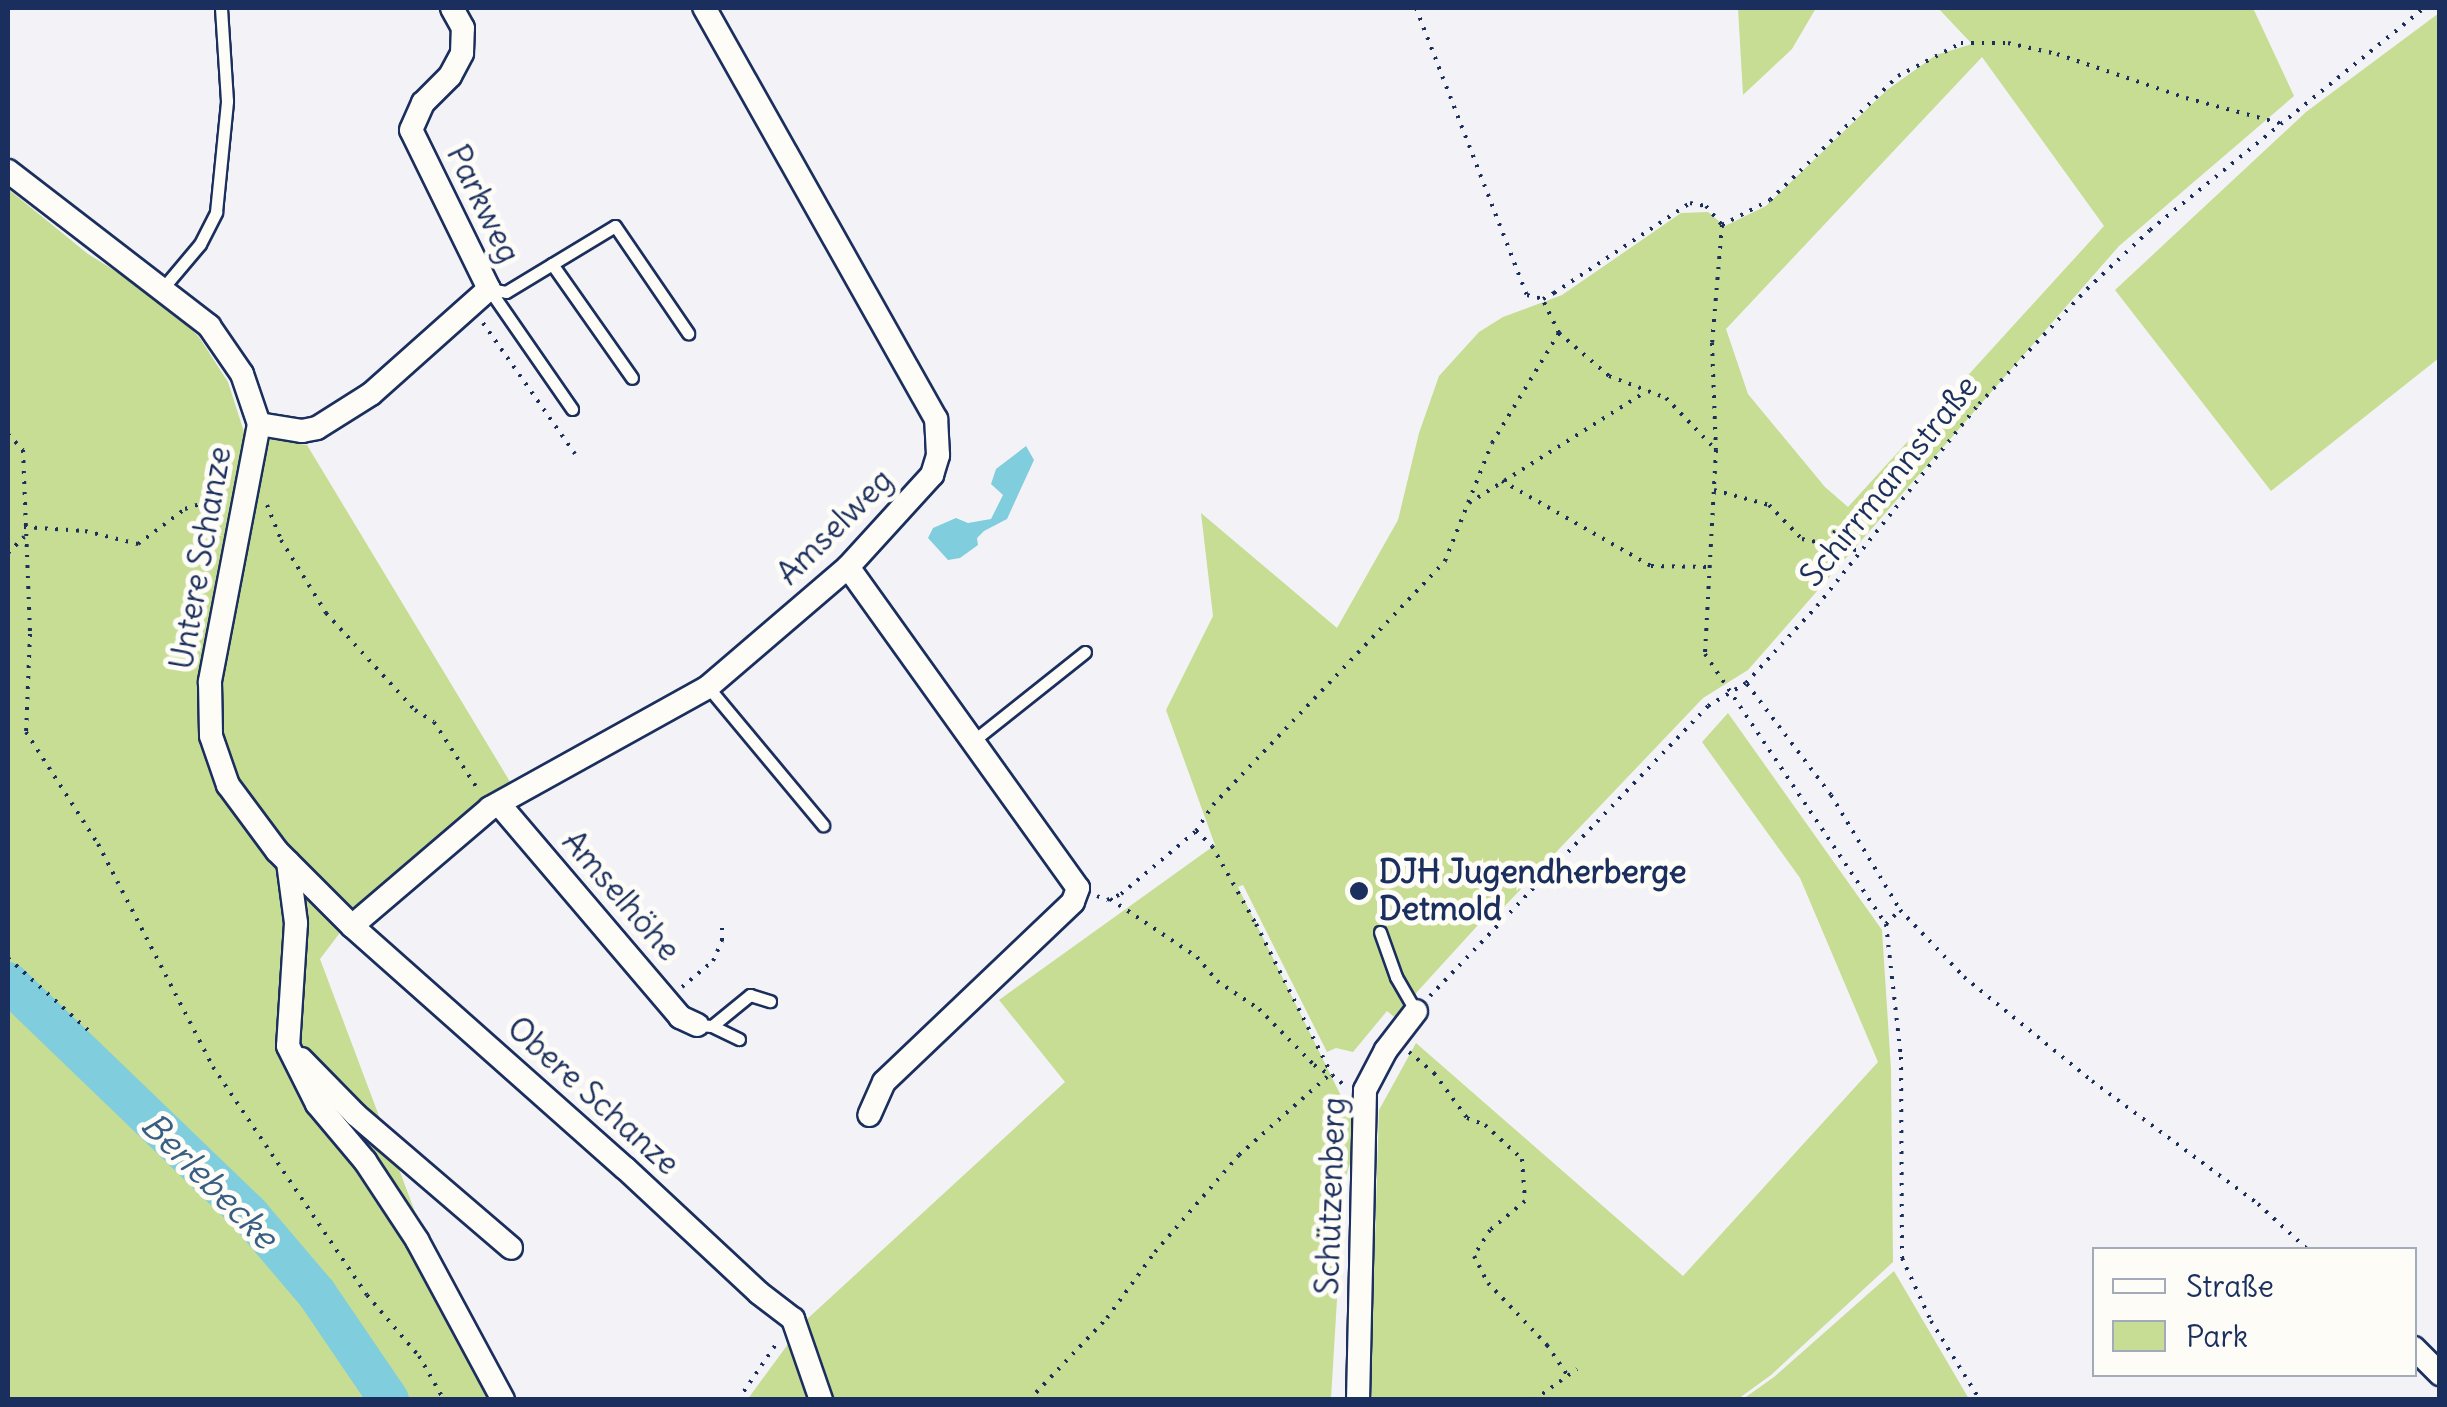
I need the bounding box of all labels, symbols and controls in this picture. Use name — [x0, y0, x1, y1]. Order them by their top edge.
street label: Parkweg — [438, 139, 528, 269]
street label: Schirrmannstraße — [1792, 368, 1986, 594]
street label: Untere Schanze — [162, 444, 240, 672]
street label: Amselweg — [769, 461, 901, 593]
street label: Amselhöhe — [554, 823, 688, 969]
place label: DJH Jugendherberge Detmold — [1379, 854, 1686, 929]
marker: DJH Jugendherberge Detmold — [1348, 880, 1370, 902]
street label: Obere Schanze — [499, 1009, 687, 1183]
street label: Schützenberg — [1308, 1096, 1354, 1296]
water label: Berlebecke — [133, 1103, 287, 1257]
legend — [2092, 1247, 2417, 1377]
text: Straße — [2186, 1267, 2274, 1305]
text: Park — [2186, 1317, 2248, 1355]

